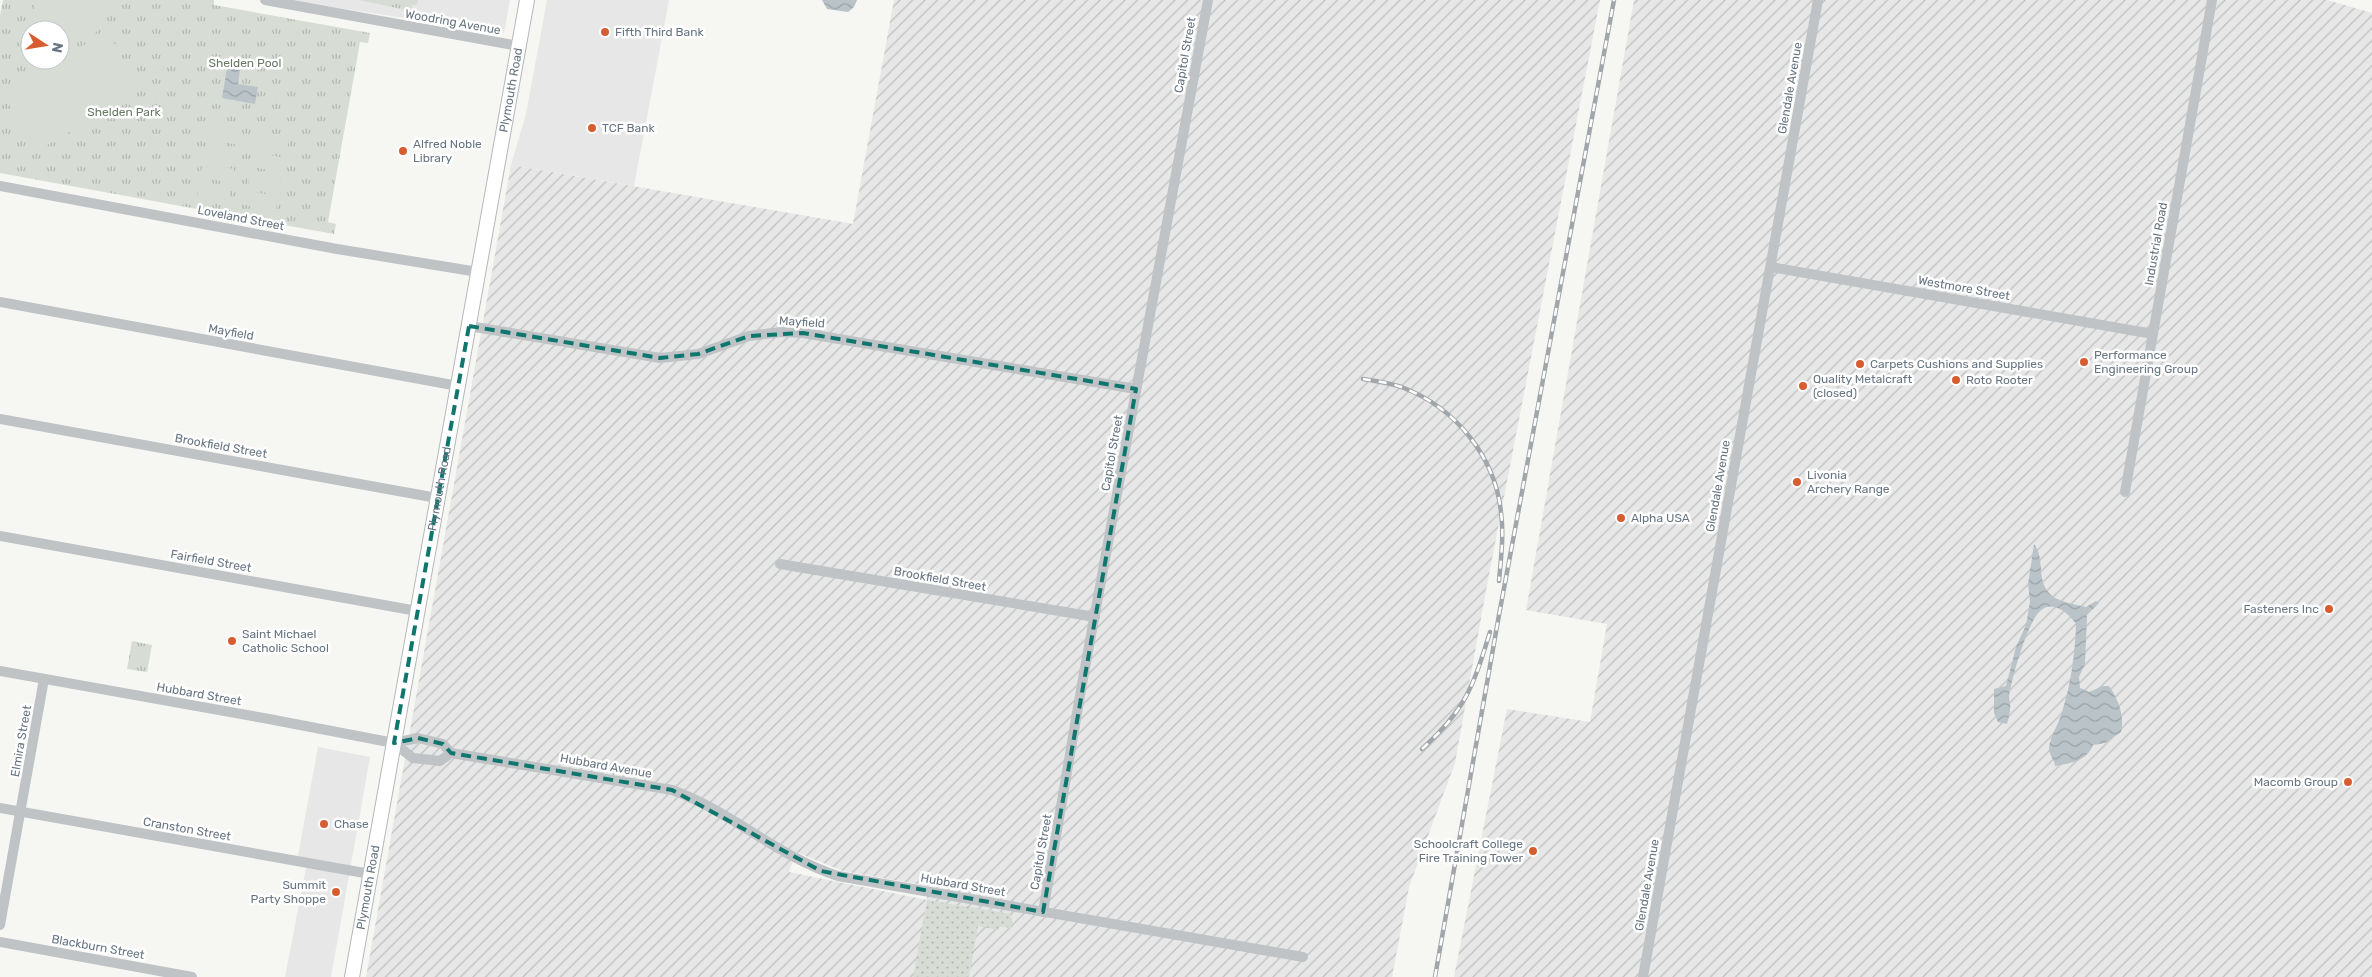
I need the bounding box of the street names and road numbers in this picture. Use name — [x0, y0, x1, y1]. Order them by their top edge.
street label: Woodring Avenue — [404, 7, 502, 37]
street label: Capitol Street — [1171, 16, 1199, 94]
street label: Glendale Avenue — [1775, 41, 1805, 135]
street label: Plymouth Road — [496, 47, 525, 133]
street label: Industrial Road — [2142, 201, 2170, 287]
street label: Loveland Street — [196, 203, 286, 233]
street label: Westmore Street — [1917, 273, 2011, 303]
street label: Mayfield — [779, 313, 825, 331]
street label: Mayfield — [207, 321, 255, 343]
street label: Capitol Street — [1098, 414, 1126, 492]
street label: Brookfield Street — [174, 431, 269, 461]
street label: Glendale Avenue — [1703, 439, 1733, 533]
street label: Plymouth Road — [425, 445, 454, 532]
street label: Fairfield Street — [170, 547, 253, 575]
street label: Brookfield Street — [893, 564, 988, 594]
street label: Hubbard Street — [155, 680, 243, 708]
street label: Elmira Street — [8, 704, 34, 778]
street label: Hubbard Avenue — [559, 751, 653, 781]
street label: Capitol Street — [1027, 813, 1055, 891]
street label: Cranston Street — [142, 814, 232, 844]
street label: Glendale Avenue — [1632, 838, 1662, 932]
street label: Plymouth Road — [354, 844, 382, 931]
street label: Hubbard Street — [919, 871, 1007, 899]
street label: Blackburn Street — [50, 932, 146, 962]

